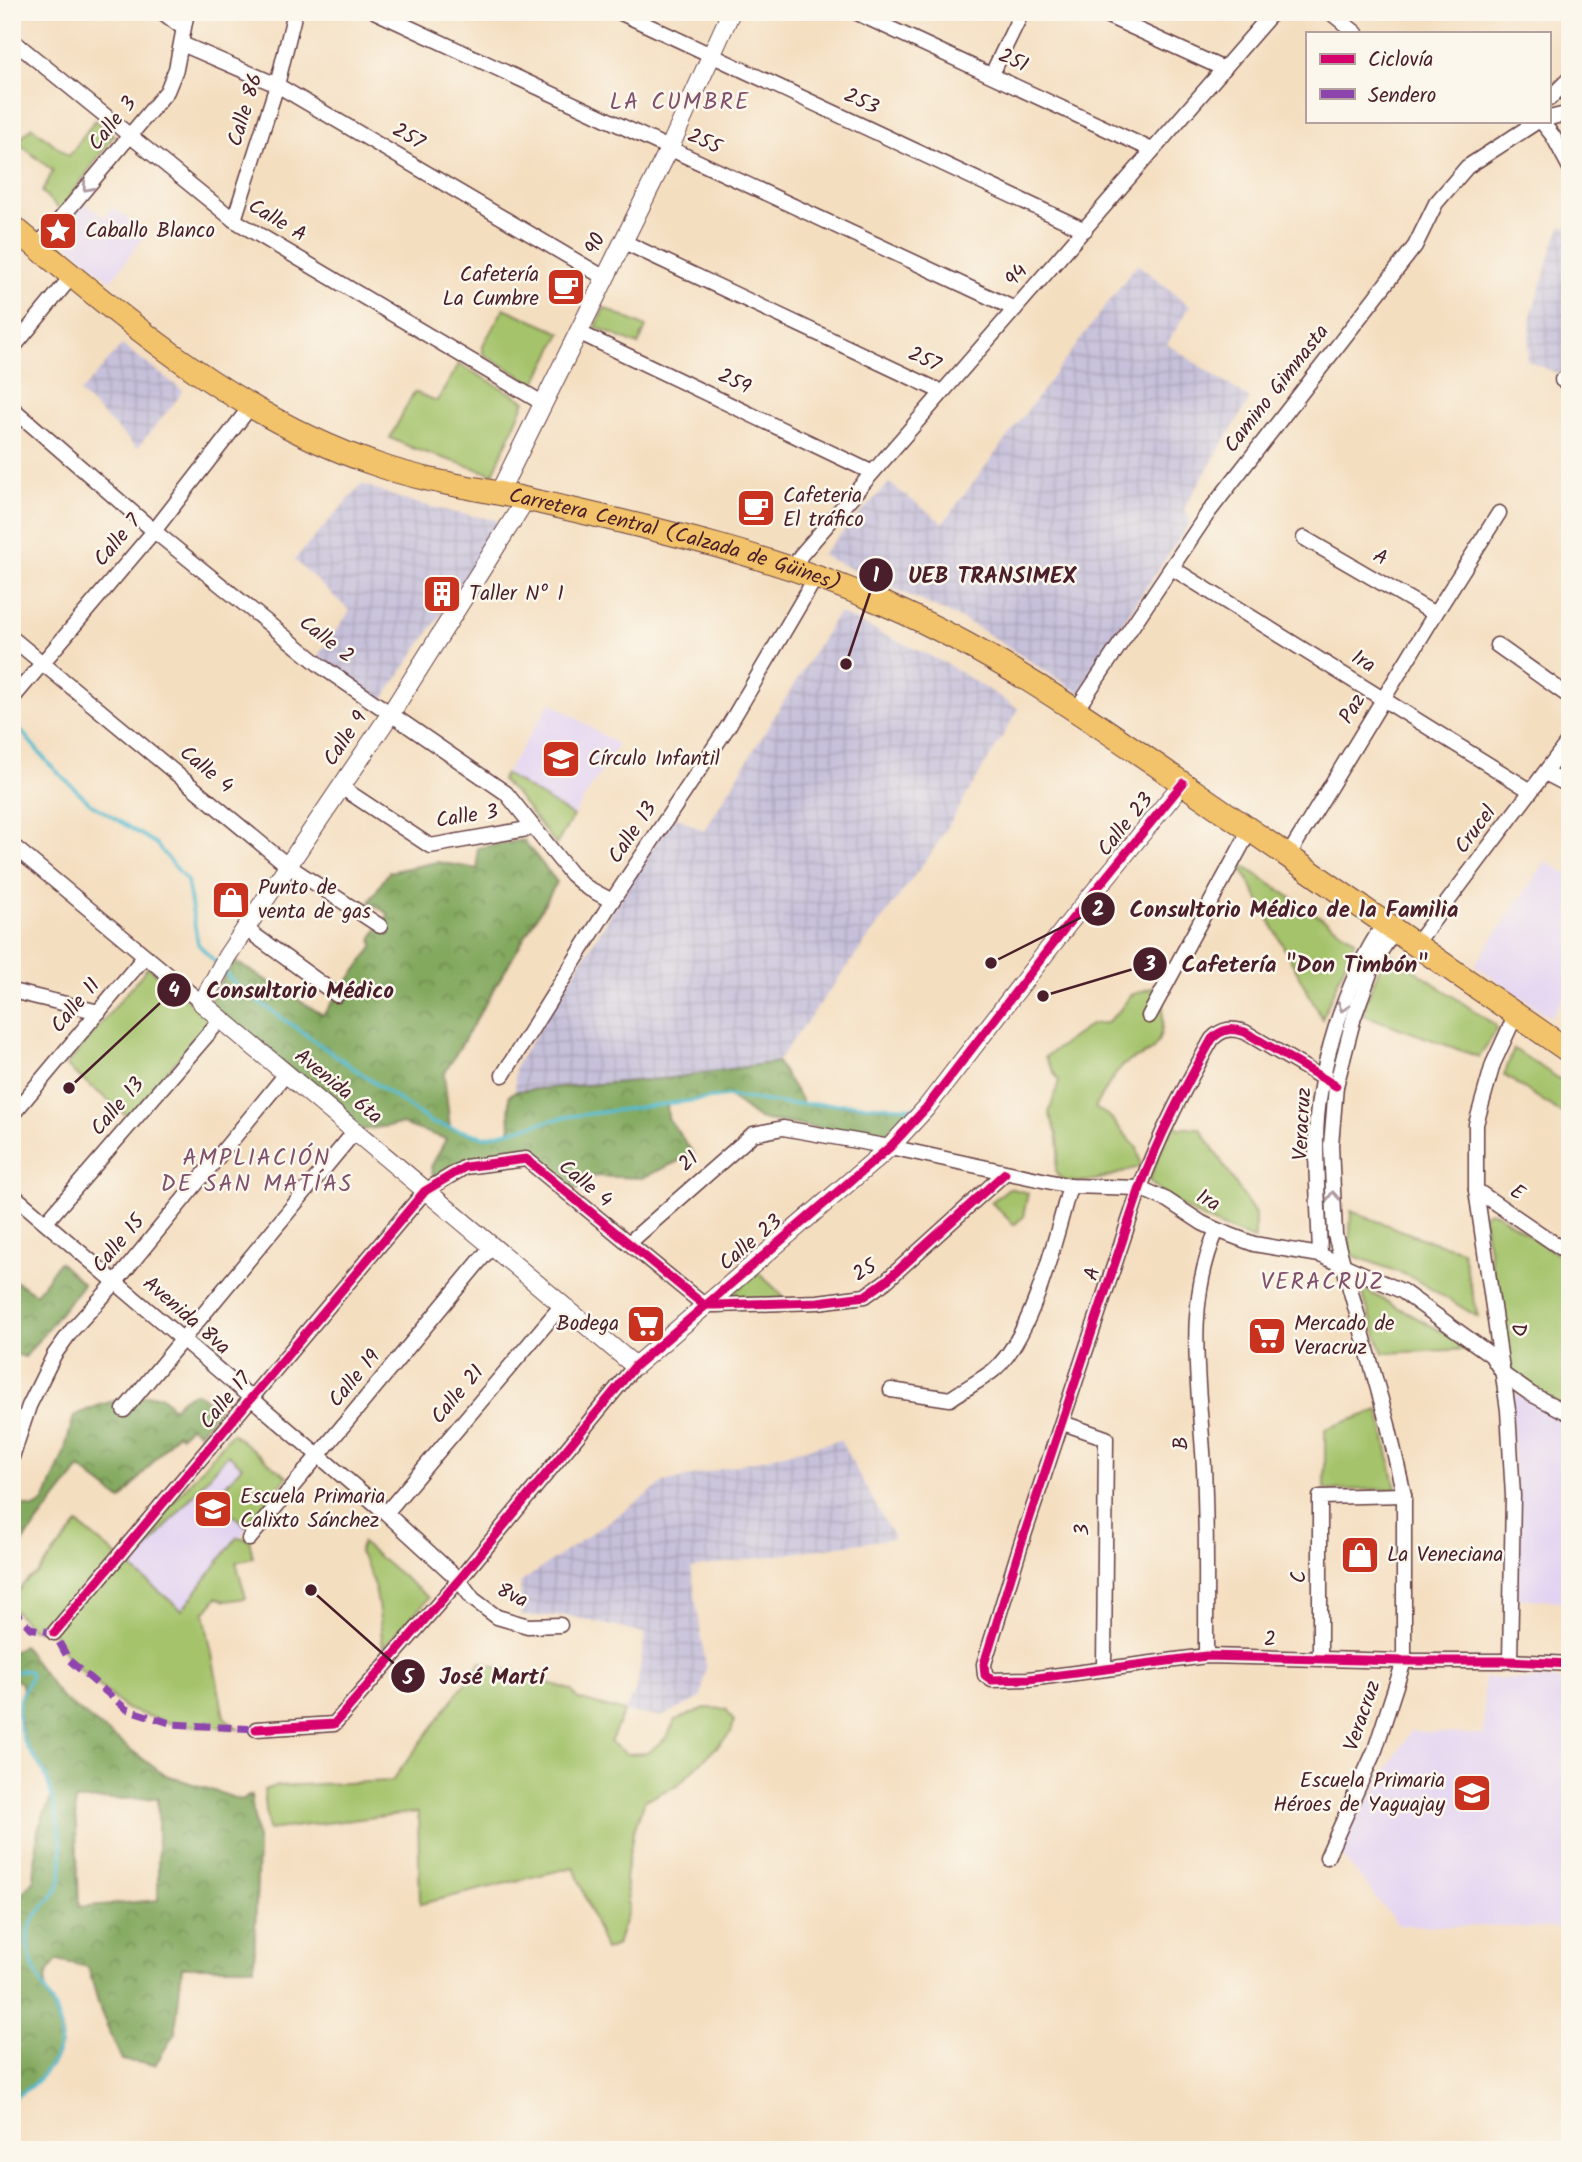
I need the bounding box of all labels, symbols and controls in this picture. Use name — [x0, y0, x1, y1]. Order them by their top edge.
legend — [1306, 32, 1550, 122]
street label: 251 — [992, 40, 1034, 82]
text: Ciclovía — [1368, 44, 1433, 77]
street label: Calle 86 — [219, 69, 273, 151]
street label: 253 — [838, 80, 884, 124]
text: Sendero — [1368, 80, 1436, 113]
district label: LA CUMBRE — [610, 85, 750, 121]
street label: Calle 3 — [80, 89, 146, 159]
street label: 257 — [385, 114, 432, 160]
street label: 255 — [681, 120, 728, 165]
one-way arrow — [83, 179, 95, 192]
street label: Calle A — [241, 191, 313, 251]
place icon: Caballo Blanco — [37, 210, 79, 252]
place label: Caballo Blanco — [85, 215, 215, 248]
street label: 90 — [577, 228, 615, 260]
street label: 94 — [997, 257, 1037, 295]
place label: Cafetería La Cumbre — [442, 259, 540, 316]
cafe icon: Cafetería La Cumbre — [545, 266, 587, 308]
street label: Camino Gimnasta — [1216, 317, 1338, 461]
street label: 257 — [902, 338, 947, 383]
street label: 259 — [712, 360, 756, 404]
street label: Carretera Central (Calzada de Güines) — [506, 479, 845, 601]
place label: Cafeteria El tráfico — [783, 480, 864, 537]
cafe icon: Cafeteria El tráfico — [735, 487, 777, 529]
street label: Calle 7 — [86, 506, 151, 575]
street label: A — [1366, 541, 1394, 575]
callout: UEB TRANSIMEX — [858, 553, 1090, 597]
text: UEB TRANSIMEX — [908, 559, 1078, 595]
text: 1 — [873, 560, 880, 593]
building icon: Taller Nº 1 — [421, 573, 463, 615]
place label: Taller Nº 1 — [469, 578, 564, 611]
street label: Calle 2 — [291, 608, 361, 672]
street label: 1ra — [1344, 642, 1382, 682]
street label: Paz — [1331, 687, 1375, 731]
street label: Calle 9 — [315, 705, 377, 773]
street label: Calle 4 — [171, 738, 241, 802]
school or university icon: Círculo Infantil — [540, 738, 582, 780]
place label: Círculo Infantil — [588, 743, 720, 776]
street label: Calle 23 — [1090, 786, 1162, 864]
street label: Calle 13 — [600, 795, 666, 871]
street label: Calle 3 — [434, 796, 500, 838]
street label: Crucel — [1447, 799, 1505, 861]
place label: Punto de venta de gas — [258, 872, 371, 929]
shop icon: Punto de venta de gas — [210, 879, 252, 921]
callout: Consultorio Médico de la Familia — [1080, 887, 1472, 931]
text: Consultorio Médico de la Familia — [1130, 893, 1459, 929]
text: 2 — [1092, 894, 1104, 927]
callout: Cafetería "Don Timbón" — [1133, 942, 1442, 986]
text: Cafetería "Don Timbón" — [1182, 948, 1428, 984]
text: 3 — [1143, 949, 1156, 982]
callout: Consultorio Médico — [157, 968, 407, 1012]
street label: Calle 11 — [43, 971, 109, 1041]
text: Consultorio Médico — [206, 974, 394, 1010]
text: 4 — [168, 975, 180, 1008]
one-way arrow — [1337, 1000, 1351, 1012]
street label: Avenida 6ta — [287, 1041, 389, 1133]
street label: Calle 13 — [83, 1070, 153, 1144]
street label: Veracruz — [1285, 1087, 1321, 1161]
district label: AMPLIACIÓN DE SAN MATÍAS — [161, 1141, 353, 1203]
street label: 21 — [671, 1143, 707, 1181]
street label: Calle 4 — [550, 1152, 620, 1216]
street label: E — [1502, 1176, 1532, 1210]
street label: 1ra — [1190, 1181, 1226, 1221]
one-way arrow — [1325, 1191, 1340, 1202]
street label: Calle 15 — [84, 1206, 155, 1281]
street label: Calle 23 — [712, 1206, 790, 1280]
street label: 25 — [846, 1250, 885, 1291]
street label: A — [1075, 1263, 1111, 1285]
district label: VERACRUZ — [1261, 1265, 1385, 1301]
street label: Avenida 8va — [135, 1268, 237, 1364]
supermarket icon: Bodega — [625, 1303, 667, 1345]
place label: Bodega — [556, 1308, 619, 1341]
place label: Mercado de Veracruz — [1294, 1308, 1395, 1365]
supermarket icon: Mercado de Veracruz — [1246, 1315, 1288, 1357]
street label: D — [1501, 1321, 1535, 1339]
street label: Calle 19 — [321, 1343, 389, 1415]
street label: Calle 21 — [423, 1358, 493, 1432]
street label: Calle 17 — [192, 1364, 261, 1437]
street label: B — [1165, 1435, 1199, 1451]
place label: Escuela Primaria Calixto Sánchez — [240, 1481, 385, 1538]
school or university icon: Escuela Primaria Calixto Sánchez — [192, 1488, 234, 1530]
street label: 3 — [1066, 1524, 1100, 1536]
shop icon: La Veneciana — [1339, 1534, 1381, 1576]
place label: La Veneciana — [1387, 1539, 1503, 1572]
street label: C — [1283, 1571, 1316, 1583]
street label: 8va — [491, 1574, 533, 1618]
street label: 2 — [1264, 1623, 1276, 1657]
callout: José Martí — [390, 1654, 559, 1698]
text: José Martí — [439, 1660, 549, 1696]
text: 5 — [402, 1662, 416, 1695]
street label: Veracruz — [1336, 1676, 1390, 1756]
place label: Escuela Primaria Héroes de Yaguajay — [1273, 1765, 1445, 1822]
school or university icon: Escuela Primaria Héroes de Yaguajay — [1451, 1772, 1493, 1814]

